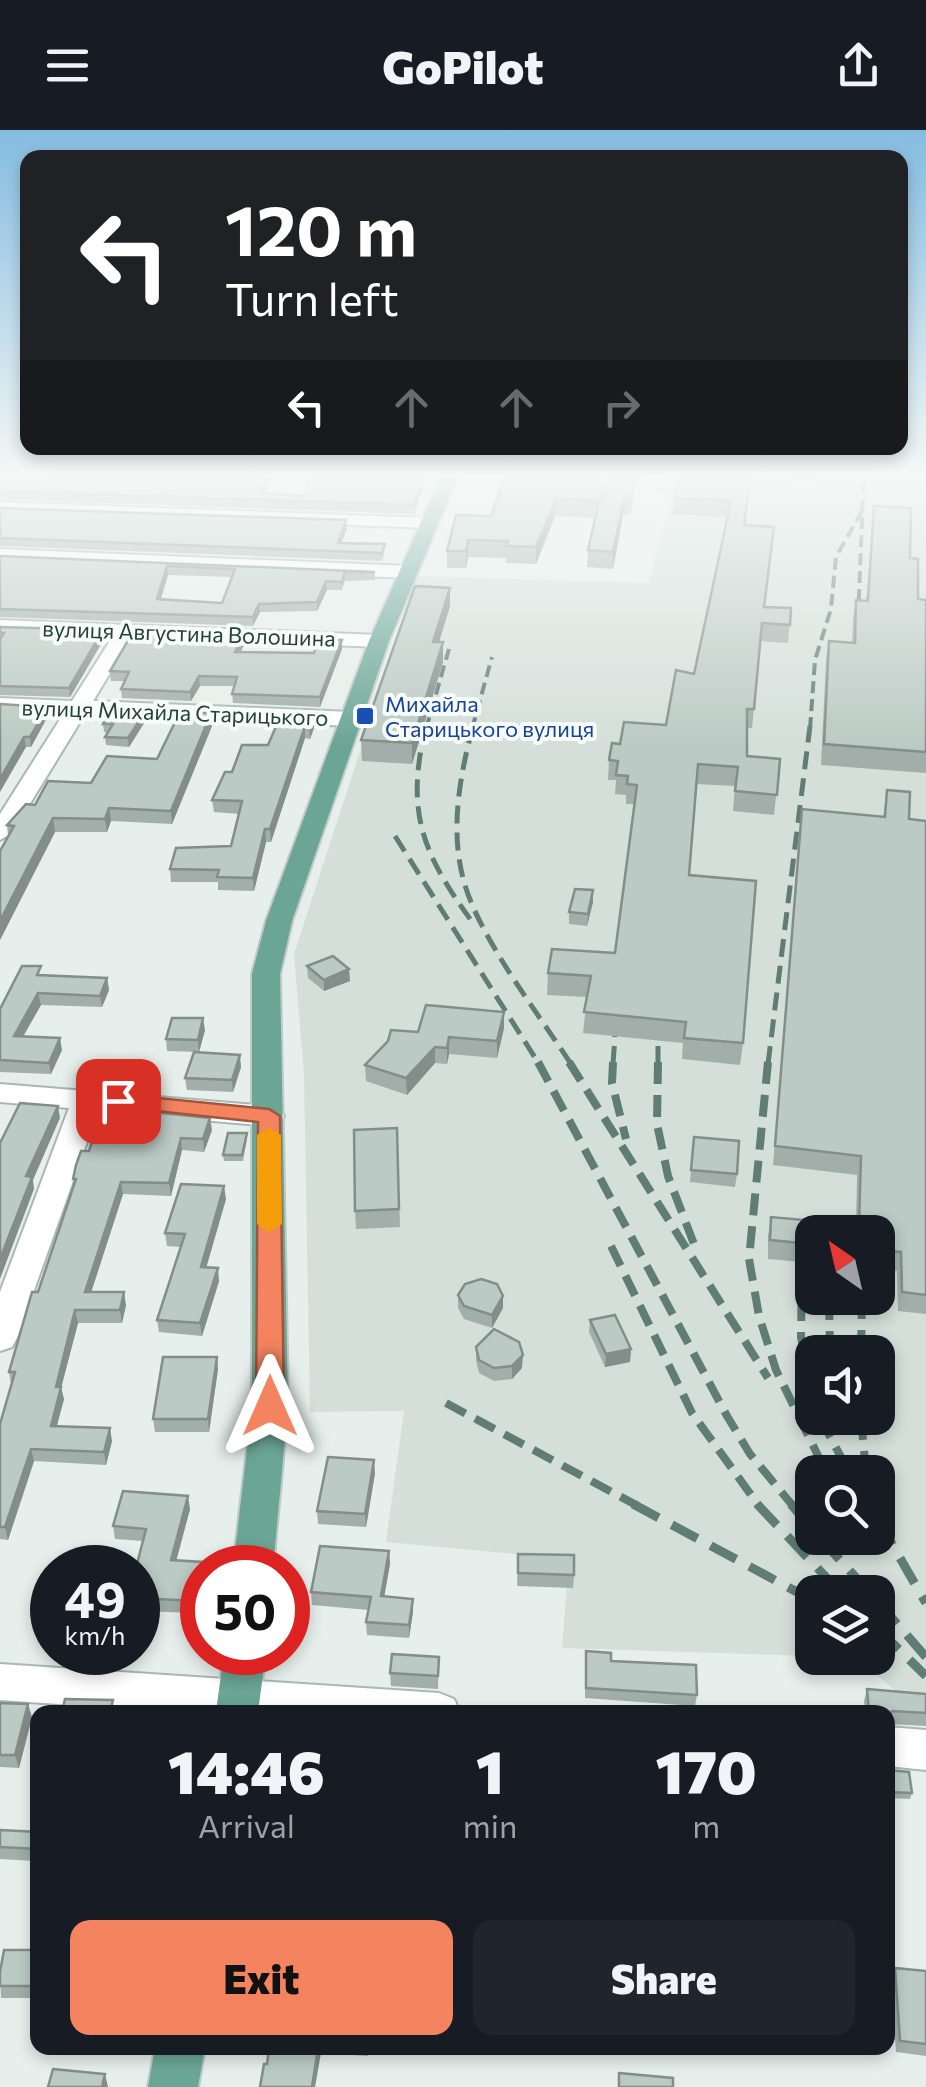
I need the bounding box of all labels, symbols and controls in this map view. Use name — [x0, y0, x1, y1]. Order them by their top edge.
icon: menu — [40, 38, 95, 93]
text: GoPilot — [382, 38, 544, 93]
icon: share — [831, 38, 886, 93]
text: 120 m — [225, 185, 417, 270]
icon: left — [60, 190, 190, 320]
text: Turn left — [225, 270, 399, 325]
icon: left — [279, 380, 334, 435]
icon: ahead — [384, 380, 439, 435]
icon: ahead — [489, 380, 544, 435]
icon: right — [594, 380, 649, 435]
street label: вулиця Августина Волошина — [42, 614, 336, 652]
place label: Михайла Старицького вулиця — [385, 690, 594, 742]
street label: вулиця Михайла Старицького — [21, 693, 329, 731]
marker: Михайла Старицького вулиця — [354, 705, 376, 727]
pin — [76, 1059, 161, 1144]
icon: arrive — [91, 1074, 146, 1129]
north arrow — [795, 1215, 895, 1315]
map controls — [795, 1215, 895, 1675]
button: sound — [795, 1335, 895, 1435]
position arrow — [218, 1354, 322, 1458]
button: search — [795, 1455, 895, 1555]
speed limit sign: 50 — [180, 1545, 310, 1675]
text: 49 — [64, 1567, 126, 1628]
button: layers — [795, 1575, 895, 1675]
text: km/h — [65, 1620, 125, 1650]
text: 14:46 — [168, 1733, 325, 1806]
text: 1 — [476, 1733, 504, 1806]
text: 170 — [655, 1733, 757, 1806]
text: Arrival — [198, 1805, 295, 1845]
text: min — [463, 1805, 517, 1845]
text: m — [692, 1805, 720, 1845]
button: Exit — [70, 1920, 453, 2035]
button: Share — [473, 1920, 855, 2035]

